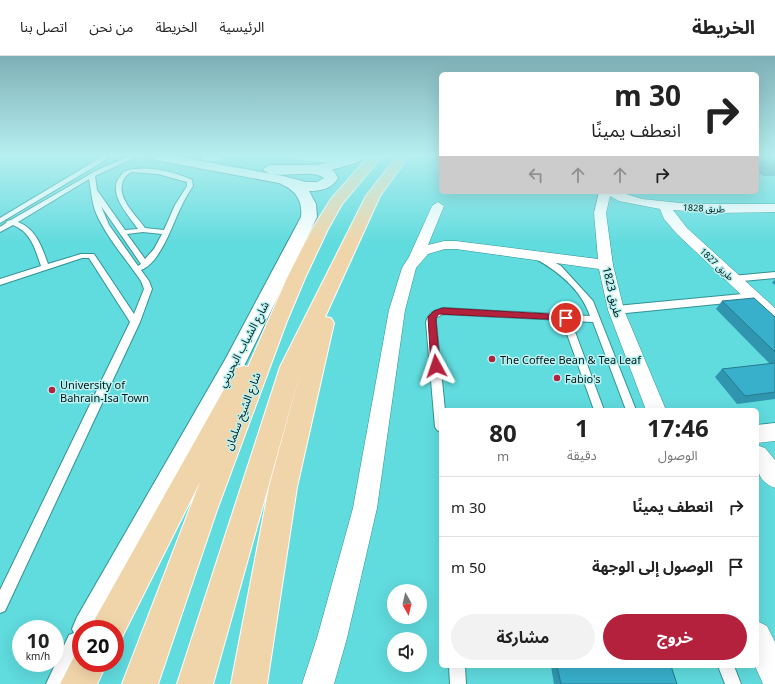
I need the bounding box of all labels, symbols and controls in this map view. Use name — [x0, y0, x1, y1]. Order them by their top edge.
text: الخريطة — [692, 14, 755, 40]
text: اتصل بنا — [20, 17, 67, 36]
text: من نحن — [89, 17, 133, 36]
text: الخريطة — [155, 17, 197, 36]
text: الرئيسية — [219, 17, 264, 36]
text: 30 m — [614, 76, 681, 114]
icon: right — [695, 88, 747, 140]
text: انعطف يمينًا — [591, 118, 681, 142]
icon: left — [525, 164, 547, 186]
icon: ahead — [567, 164, 589, 186]
icon: ahead — [609, 164, 631, 186]
icon: right — [651, 164, 673, 186]
street label: طريق 1828 — [683, 200, 725, 216]
street label: طريق 1827 — [697, 245, 737, 283]
street label: طريق 1823 — [599, 265, 627, 319]
street label: شارع الشباب البحريني — [214, 298, 274, 391]
pin — [549, 301, 583, 335]
icon: arrive — [555, 307, 577, 329]
position arrow — [415, 345, 457, 387]
place label: The Coffee Bean & Tea Leaf — [500, 352, 642, 367]
marker: The Coffee Bean & Tea Leaf — [487, 354, 497, 364]
street label: شارع الشيخ سلمان — [220, 370, 265, 452]
place label: Fabio's — [565, 371, 600, 386]
marker: Fabio's — [552, 373, 562, 383]
place label: University of Bahrain-Isa Town — [60, 377, 149, 405]
marker: University of Bahrain-Isa Town — [47, 385, 57, 395]
text: 1 — [575, 411, 589, 444]
text: 17:46 — [647, 411, 709, 444]
text: 80 — [489, 416, 517, 449]
text: دقيقة — [567, 446, 597, 464]
text: الوصول — [658, 446, 698, 464]
text: m — [497, 447, 509, 465]
text: انعطف يمينًا — [632, 496, 713, 516]
icon: right — [725, 496, 747, 518]
text: 30 m — [451, 497, 486, 517]
text: الوصول إلى الوجهة — [592, 556, 713, 576]
icon: arrive — [725, 556, 747, 578]
text: 50 m — [451, 557, 486, 577]
north arrow — [387, 584, 427, 624]
map controls — [387, 584, 427, 672]
button: مشاركة — [451, 614, 595, 660]
button: خروج — [603, 614, 747, 660]
speed limit sign: 20 — [72, 620, 124, 672]
text: 10 — [27, 627, 49, 654]
button: sound — [387, 632, 427, 672]
text: km/h — [26, 649, 50, 663]

